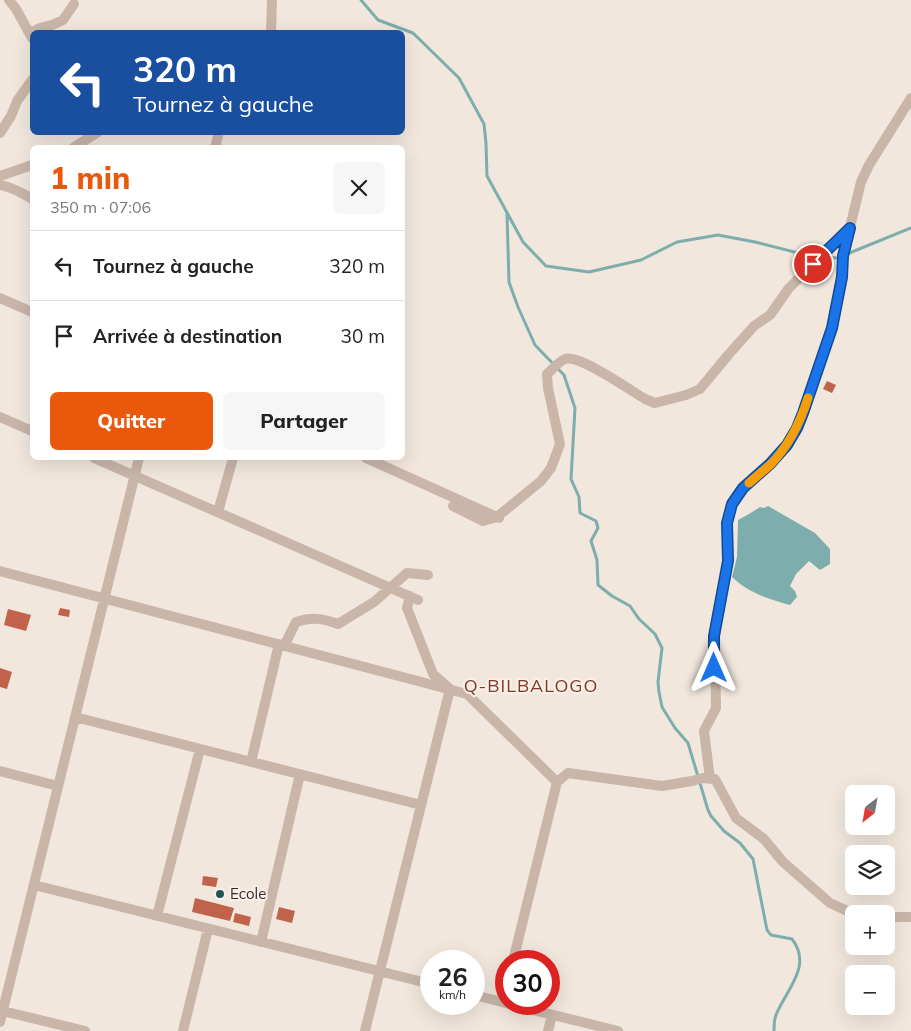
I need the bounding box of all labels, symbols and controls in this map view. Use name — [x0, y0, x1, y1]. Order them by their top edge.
text: 320 m — [133, 47, 237, 91]
icon: left — [50, 50, 115, 115]
text: Tournez à gauche — [133, 90, 314, 118]
text: 1 min — [50, 159, 130, 197]
button: close — [333, 162, 385, 214]
text: 350 m · 07:06 — [50, 197, 151, 217]
pin — [792, 243, 834, 285]
icon: arrive — [799, 250, 827, 278]
icon: left — [50, 252, 78, 280]
text: Tournez à gauche — [93, 254, 254, 278]
text: 320 m — [329, 254, 385, 278]
icon: arrive — [50, 322, 78, 350]
text: Arrivée à destination — [93, 324, 282, 348]
text: 30 m — [341, 324, 385, 348]
button: Quitter — [50, 392, 213, 450]
button: Partager — [223, 392, 385, 450]
position arrow — [687, 641, 739, 693]
district label: Q-BILBALOGO — [464, 674, 598, 697]
north arrow — [845, 785, 895, 835]
map controls — [845, 785, 895, 1015]
button: layers — [845, 845, 895, 895]
place label: Ecole — [230, 884, 266, 903]
marker: Ecole — [214, 888, 226, 900]
button: + — [845, 905, 895, 955]
speed limit sign: 30 — [495, 950, 560, 1015]
text: 26 — [437, 961, 468, 992]
button: − — [845, 965, 895, 1015]
text: km/h — [439, 987, 466, 1002]

